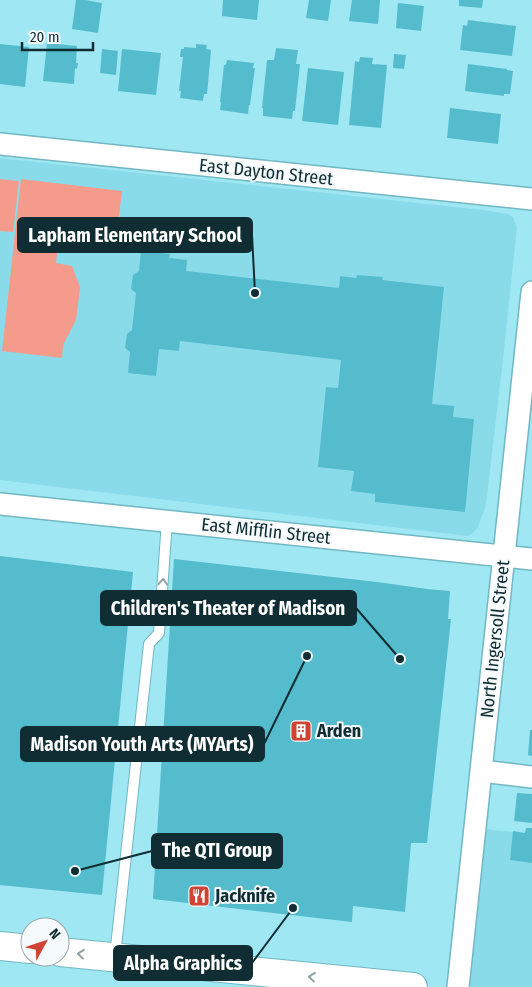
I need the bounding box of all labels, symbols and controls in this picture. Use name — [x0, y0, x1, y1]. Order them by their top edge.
scale bar — [22, 20, 94, 52]
text: 20 m — [30, 28, 60, 46]
street label: East Dayton Street — [198, 154, 334, 190]
callout: Lapham Elementary School — [18, 218, 252, 252]
text: Lapham Elementary School — [28, 224, 243, 247]
street label: East Mifflin Street — [200, 513, 332, 549]
street label: North Ingersoll Street — [476, 559, 514, 719]
one-way arrow — [157, 578, 168, 586]
callout: Children's Theater of Madison — [101, 591, 356, 625]
text: Children's Theater of Madison — [111, 597, 345, 620]
building icon: Arden — [289, 719, 313, 743]
place label: Arden — [316, 720, 361, 742]
callout: Madison Youth Arts (MYArts) — [21, 727, 264, 761]
text: Madison Youth Arts (MYArts) — [31, 733, 254, 756]
callout: The QTI Group — [152, 834, 282, 868]
text: The QTI Group — [162, 839, 272, 862]
restaurant icon: Jacknife — [187, 884, 211, 908]
place label: Jacknife — [214, 885, 275, 907]
north arrow — [20, 917, 70, 967]
text: N — [45, 925, 64, 943]
callout: Alpha Graphics — [114, 946, 252, 980]
one-way arrow — [77, 949, 85, 960]
text: Alpha Graphics — [123, 952, 243, 975]
one-way arrow — [308, 972, 316, 983]

